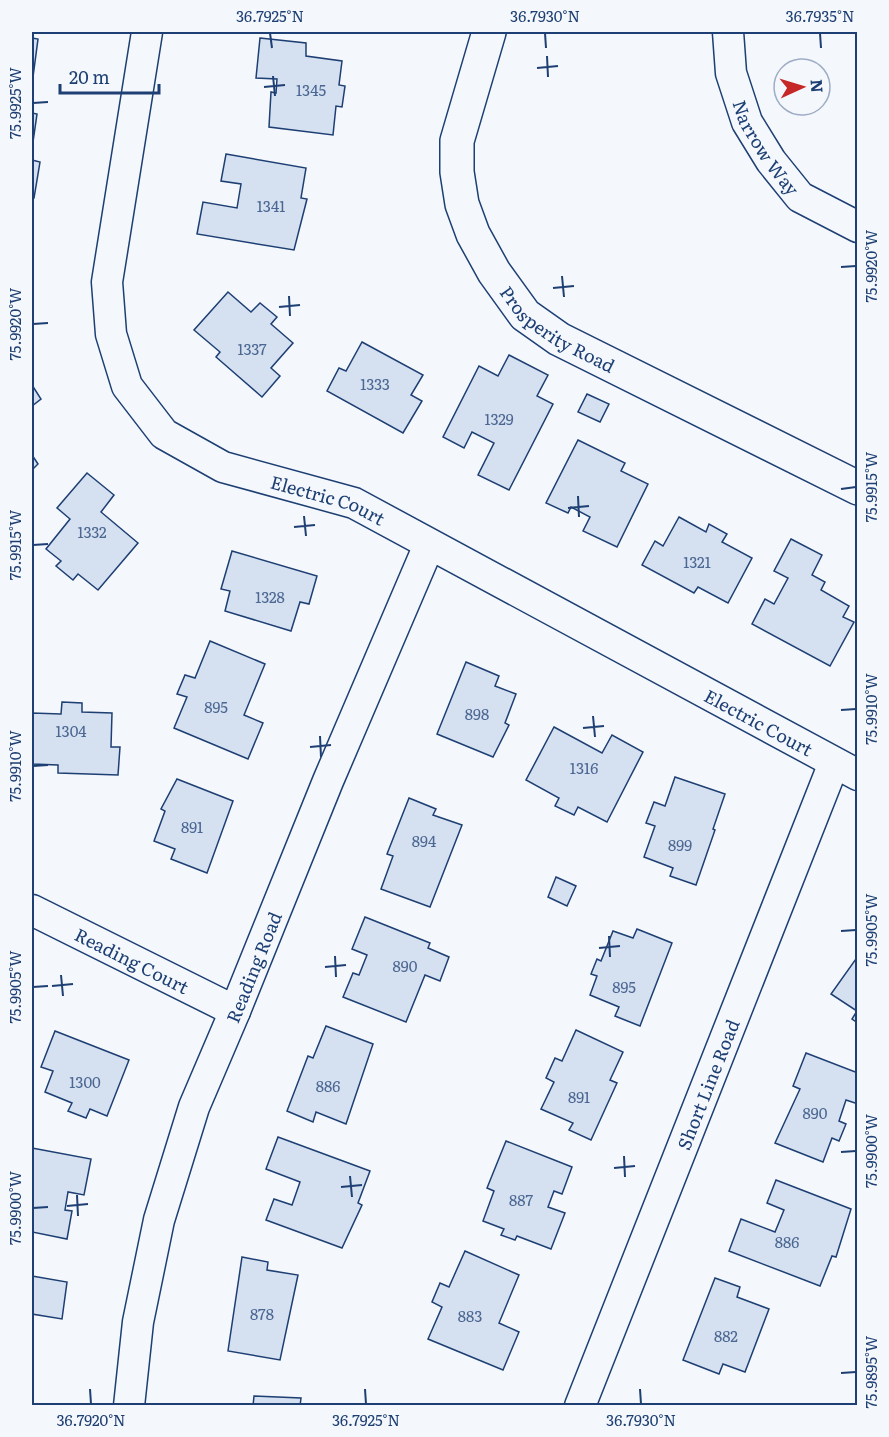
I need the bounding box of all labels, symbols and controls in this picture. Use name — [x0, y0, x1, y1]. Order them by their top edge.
text: 36.7925°N — [236, 4, 304, 27]
text: 36.7930°N — [510, 4, 580, 27]
text: 36.7935°N — [786, 4, 854, 27]
scale bar — [60, 57, 159, 95]
north arrow — [772, 57, 832, 117]
text: 20 m — [69, 63, 110, 90]
text: 75.9925°W — [3, 66, 26, 139]
house number: 1345 — [296, 78, 326, 101]
text: N — [806, 78, 830, 93]
street label: Narrow Way — [727, 96, 807, 201]
house number: 1341 — [257, 194, 285, 217]
text: 75.9920°W — [859, 229, 882, 302]
street label: Prosperity Road — [494, 280, 620, 378]
text: 75.9920°W — [3, 287, 26, 360]
house number: 1337 — [237, 337, 267, 360]
house number: 1333 — [360, 372, 390, 395]
house number: 1329 — [484, 407, 514, 430]
text: 75.9915°W — [859, 451, 882, 522]
street label: Electric Court — [268, 467, 391, 531]
text: 75.9915°W — [3, 509, 26, 580]
house number: 1332 — [77, 520, 107, 543]
house number: 1321 — [683, 550, 711, 573]
house number: 1328 — [255, 585, 285, 608]
text: 75.9910°W — [859, 673, 882, 745]
street label: Electric Court — [700, 681, 819, 762]
house number: 895 — [204, 695, 228, 718]
house number: 898 — [465, 702, 489, 725]
house number: 1304 — [55, 719, 87, 742]
text: 75.9910°W — [3, 730, 26, 802]
house number: 1316 — [570, 756, 598, 779]
house number: 891 — [181, 815, 203, 838]
house number: 894 — [412, 829, 436, 852]
house number: 899 — [668, 833, 692, 856]
text: 75.9905°W — [859, 893, 882, 967]
street label: Reading Road — [218, 907, 287, 1027]
street label: Reading Court — [71, 920, 195, 1000]
text: 75.9905°W — [3, 950, 26, 1024]
house number: 890 — [393, 954, 418, 977]
house number: 895 — [612, 975, 636, 998]
street label: Short Line Road — [669, 1015, 745, 1153]
house number: 1300 — [69, 1070, 101, 1093]
house number: 886 — [316, 1074, 340, 1097]
house number: 891 — [568, 1085, 590, 1108]
house number: 890 — [803, 1101, 828, 1124]
text: 75.9900°W — [859, 1113, 882, 1188]
text: 75.9900°W — [3, 1170, 26, 1245]
house number: 887 — [509, 1188, 533, 1211]
house number: 886 — [775, 1230, 799, 1253]
house number: 878 — [250, 1302, 274, 1325]
house number: 883 — [458, 1304, 482, 1327]
house number: 882 — [714, 1324, 738, 1347]
text: 75.9895°W — [859, 1335, 882, 1408]
text: 36.7920°N — [56, 1408, 126, 1431]
text: 36.7925°N — [332, 1408, 400, 1431]
text: 36.7930°N — [606, 1408, 676, 1431]

